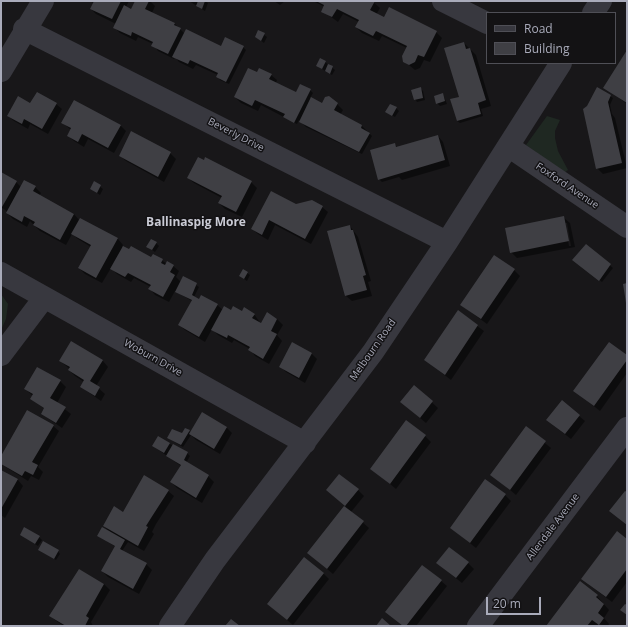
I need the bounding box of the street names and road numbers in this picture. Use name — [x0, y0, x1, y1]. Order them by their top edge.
street label: Beverly Drive — [206, 116, 266, 154]
street label: Foxford Avenue — [533, 161, 601, 211]
street label: Melbourn Road — [347, 317, 399, 383]
street label: Woburn Drive — [122, 337, 184, 379]
street label: Allendale Avenue — [524, 491, 582, 563]

